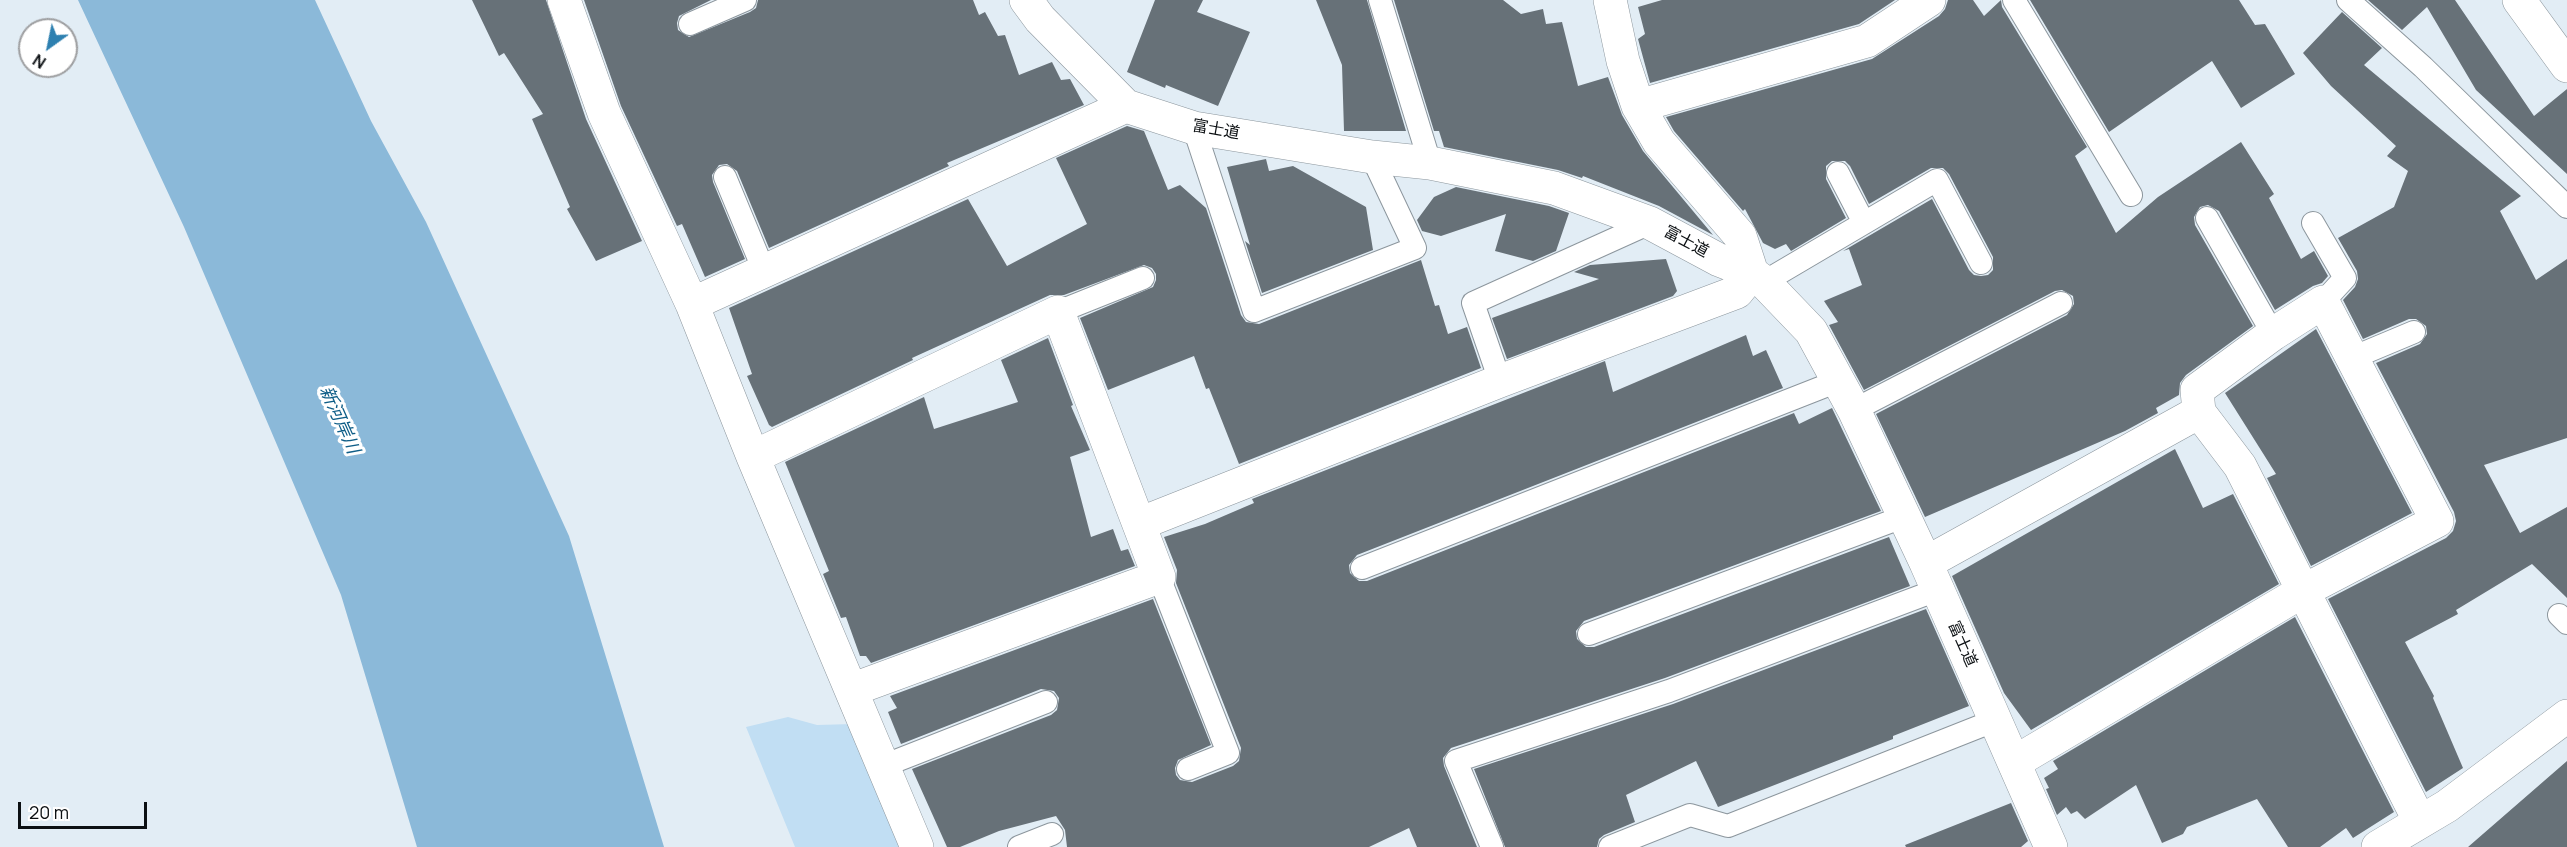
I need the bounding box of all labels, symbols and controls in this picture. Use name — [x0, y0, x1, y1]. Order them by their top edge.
north arrow — [18, 18, 78, 78]
text: N — [28, 49, 50, 74]
street label: 富士道 — [1191, 116, 1241, 144]
street label: 富士道 — [1660, 222, 1712, 262]
water label: 新河岸川 — [314, 383, 364, 457]
street label: 富士道 — [1943, 618, 1981, 670]
scale bar — [21, 790, 150, 828]
text: 20 m — [29, 800, 69, 824]

